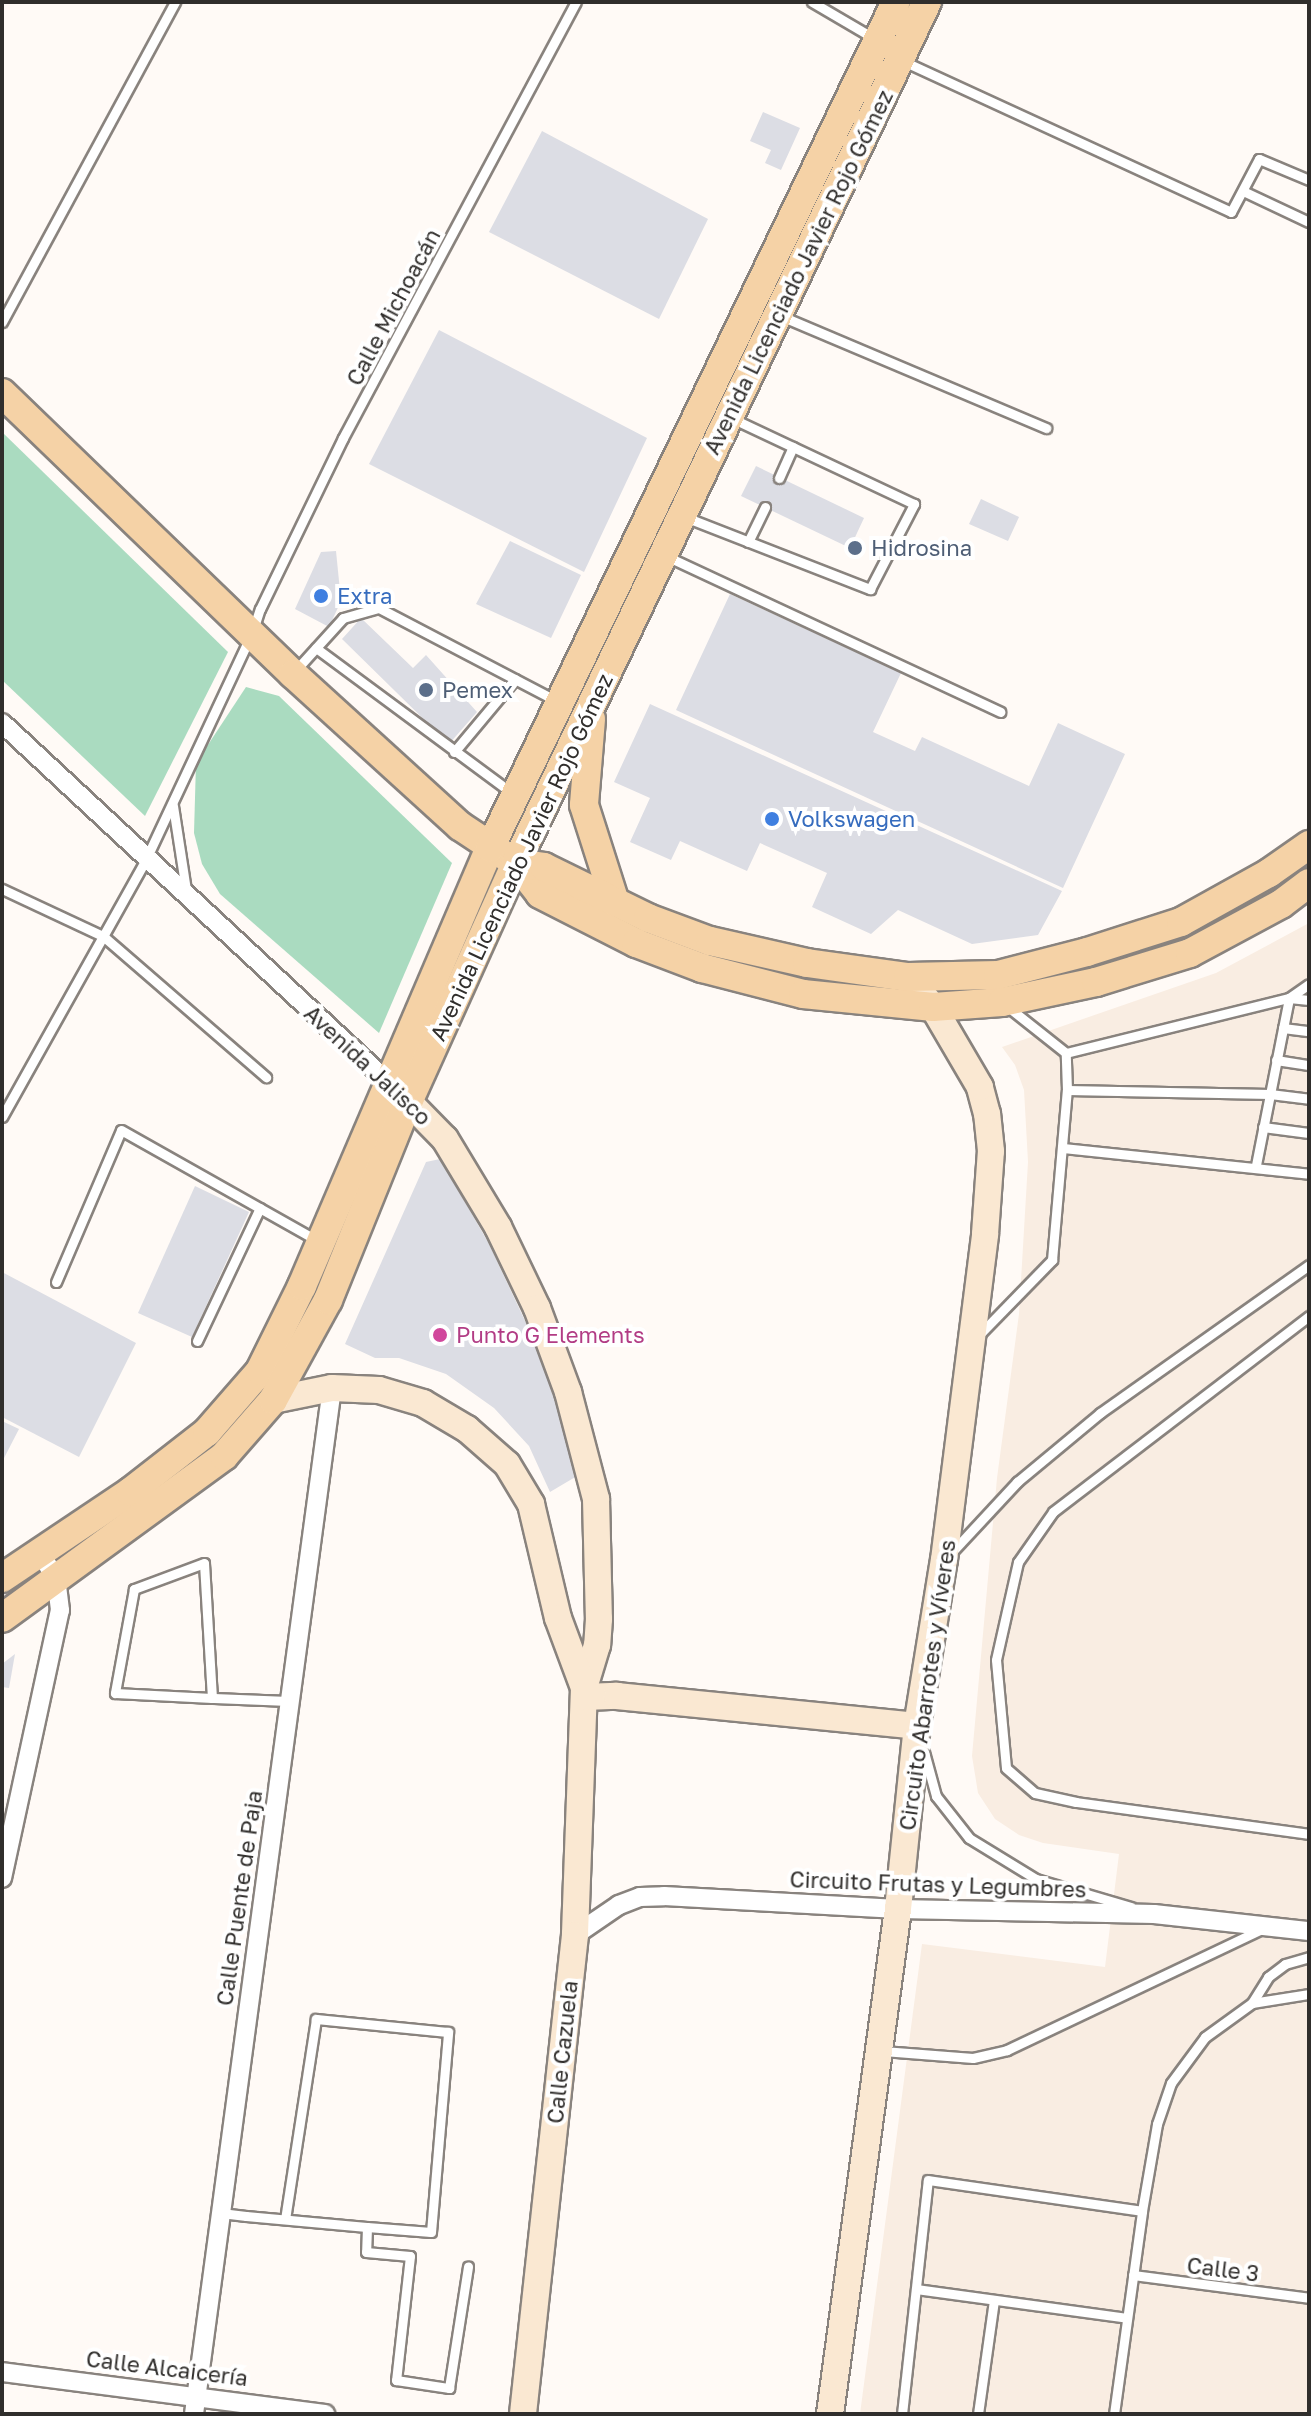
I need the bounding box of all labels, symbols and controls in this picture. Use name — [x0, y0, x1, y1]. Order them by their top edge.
street label: Avenida Licenciado Javier Rojo Gómez — [698, 85, 898, 459]
street label: Calle Michoacán — [341, 224, 445, 390]
place label: Hidrosina — [871, 535, 972, 561]
marker: Hidrosina — [846, 539, 864, 557]
place label: Extra — [337, 583, 393, 609]
marker: Extra — [312, 587, 330, 605]
street label: Avenida Licenciado Javier Rojo Gómez — [424, 669, 618, 1045]
place label: Pemex — [442, 677, 513, 703]
marker: Pemex — [417, 681, 435, 699]
place label: Volkswagen — [788, 806, 915, 832]
marker: Volkswagen — [763, 810, 781, 828]
street label: Avenida Jalisco — [299, 1000, 437, 1130]
place label: Punto G Elements — [456, 1322, 645, 1348]
marker: Punto G Elements — [431, 1326, 449, 1344]
street label: Circuito Abarrotes y Víveres — [894, 1538, 960, 1832]
street label: Calle Puente de Paja — [211, 1789, 267, 2007]
street label: Circuito Frutas y Legumbres — [789, 1866, 1087, 1902]
street label: Calle Cazuela — [541, 1979, 583, 2125]
street label: Calle 3 — [1185, 2251, 1261, 2287]
street label: Calle Alcaicería — [85, 2345, 249, 2391]

